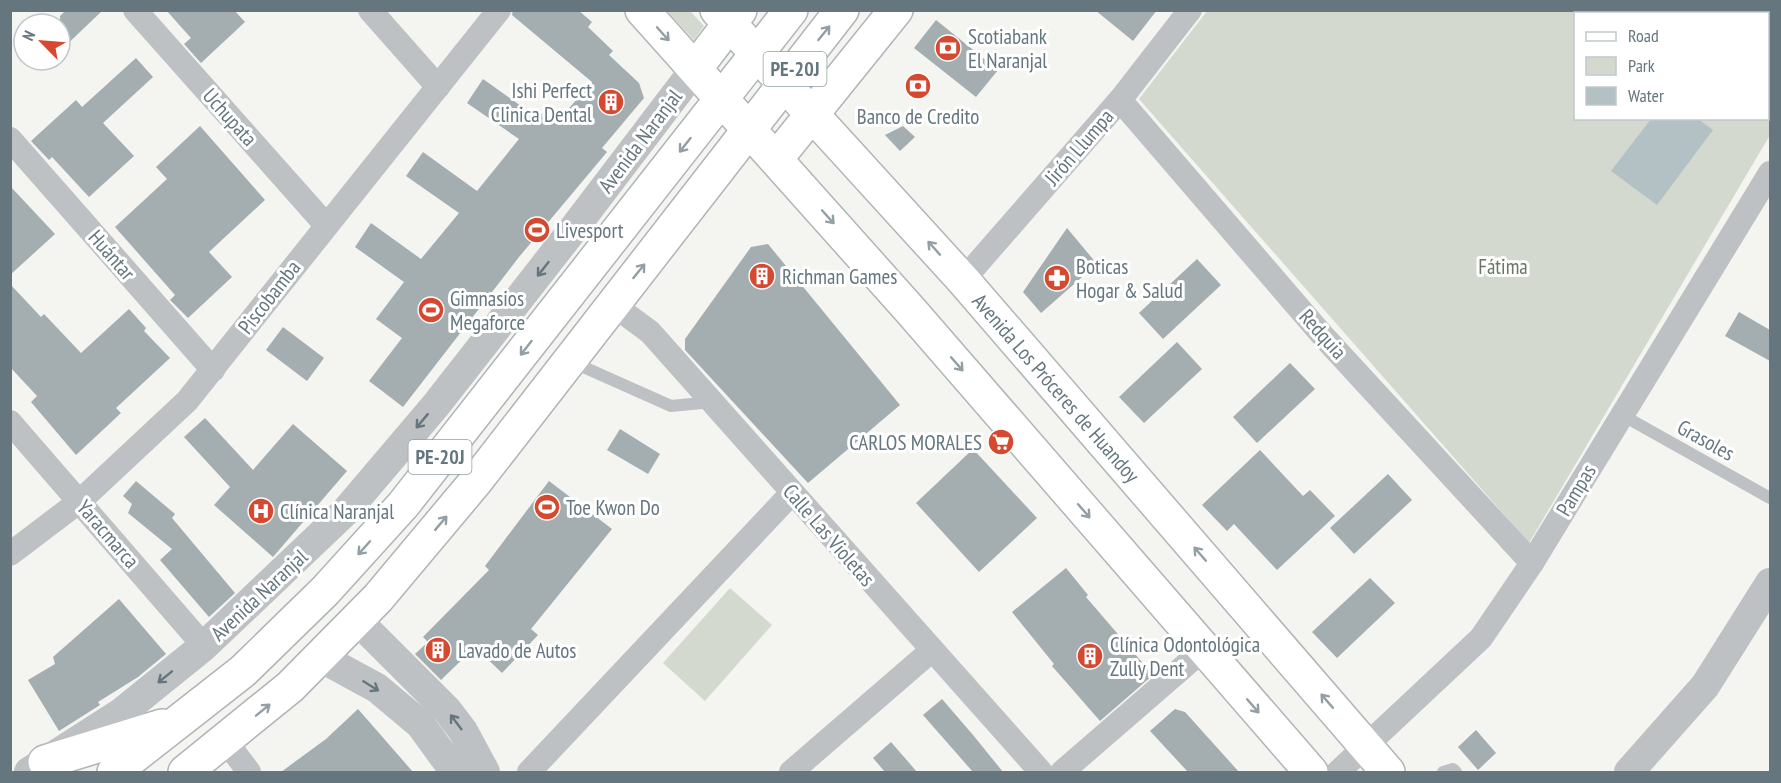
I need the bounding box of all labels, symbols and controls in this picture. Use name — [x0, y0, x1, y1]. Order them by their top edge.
north arrow — [12, 12, 72, 72]
legend — [1574, 12, 1769, 120]
place label: Scotiabank El Naranjal — [968, 23, 1047, 74]
text: Road — [1628, 24, 1659, 47]
one-way arrow — [817, 25, 830, 41]
one-way arrow — [656, 27, 670, 42]
text: N — [18, 28, 39, 44]
bank icon: Scotiabank El Naranjal — [933, 33, 963, 63]
road number: PE-20J — [764, 52, 826, 86]
text: Park — [1628, 54, 1655, 77]
bank icon: Banco de Credito — [903, 71, 933, 101]
place label: Ishi Perfect Clinica Dental — [491, 77, 592, 128]
street label: Uchupata — [197, 83, 263, 151]
street label: Avenida Naranjal — [592, 84, 688, 198]
text: Water — [1628, 84, 1664, 107]
building icon: Ishi Perfect Clinica Dental — [596, 87, 626, 117]
place label: Banco de Credito — [857, 103, 979, 130]
street label: Jirón Llumpa — [1038, 103, 1119, 191]
one-way arrow — [679, 136, 692, 152]
one-way arrow — [821, 210, 835, 225]
sports icon: Livesport — [522, 215, 552, 245]
place label: Livesport — [556, 217, 624, 244]
street label: Huántar — [83, 224, 141, 286]
one-way arrow — [927, 241, 941, 256]
place label: Boticas Hogar & Salud — [1076, 253, 1183, 304]
park label: Fátima — [1478, 253, 1528, 280]
street label: Piscobamba — [232, 255, 306, 339]
one-way arrow — [537, 260, 550, 276]
building icon: Richman Games — [747, 261, 777, 291]
one-way arrow — [632, 263, 645, 279]
place label: Richman Games — [782, 263, 897, 290]
pharmacy icon: Boticas Hogar & Salud — [1042, 263, 1072, 293]
place label: Gimnasios Megaforce — [450, 285, 525, 336]
street label: Avenida Los Próceres de Huandoy — [966, 288, 1146, 488]
sports icon: Gimnasios Megaforce — [416, 295, 446, 325]
street label: Redquia — [1294, 303, 1352, 365]
one-way arrow — [520, 339, 533, 355]
one-way arrow — [950, 356, 963, 372]
one-way arrow — [415, 413, 429, 428]
street label: Grasoles — [1673, 413, 1739, 467]
supermarket icon: CARLOS MORALES — [986, 427, 1016, 457]
place label: CARLOS MORALES — [849, 429, 982, 456]
road number: PE-20J — [408, 440, 472, 474]
street label: Pampas — [1550, 459, 1602, 521]
street label: Calle Las Violetas — [777, 478, 881, 592]
sports icon: Toe Kwon Do — [532, 492, 562, 522]
street label: Yaracmarca — [71, 494, 145, 574]
place label: Toe Kwon Do — [566, 494, 660, 521]
hospital icon: Clínica Naranjal — [246, 496, 276, 526]
place label: Clínica Naranjal — [280, 498, 394, 525]
one-way arrow — [1077, 503, 1091, 518]
one-way arrow — [434, 515, 447, 531]
one-way arrow — [357, 540, 371, 555]
street label: Avenida Naranjal — [205, 543, 313, 647]
one-way arrow — [1193, 546, 1206, 562]
place label: Clínica Odontológica Zully Dent — [1110, 631, 1260, 682]
building icon: Lavado de Autos — [423, 635, 453, 665]
place label: Lavado de Autos — [458, 637, 576, 664]
building icon: Clínica Odontológica Zully Dent — [1075, 641, 1105, 671]
one-way arrow — [158, 670, 174, 683]
one-way arrow — [362, 680, 379, 692]
one-way arrow — [1320, 694, 1334, 709]
one-way arrow — [1246, 698, 1260, 713]
one-way arrow — [255, 703, 271, 716]
one-way arrow — [450, 714, 462, 730]

